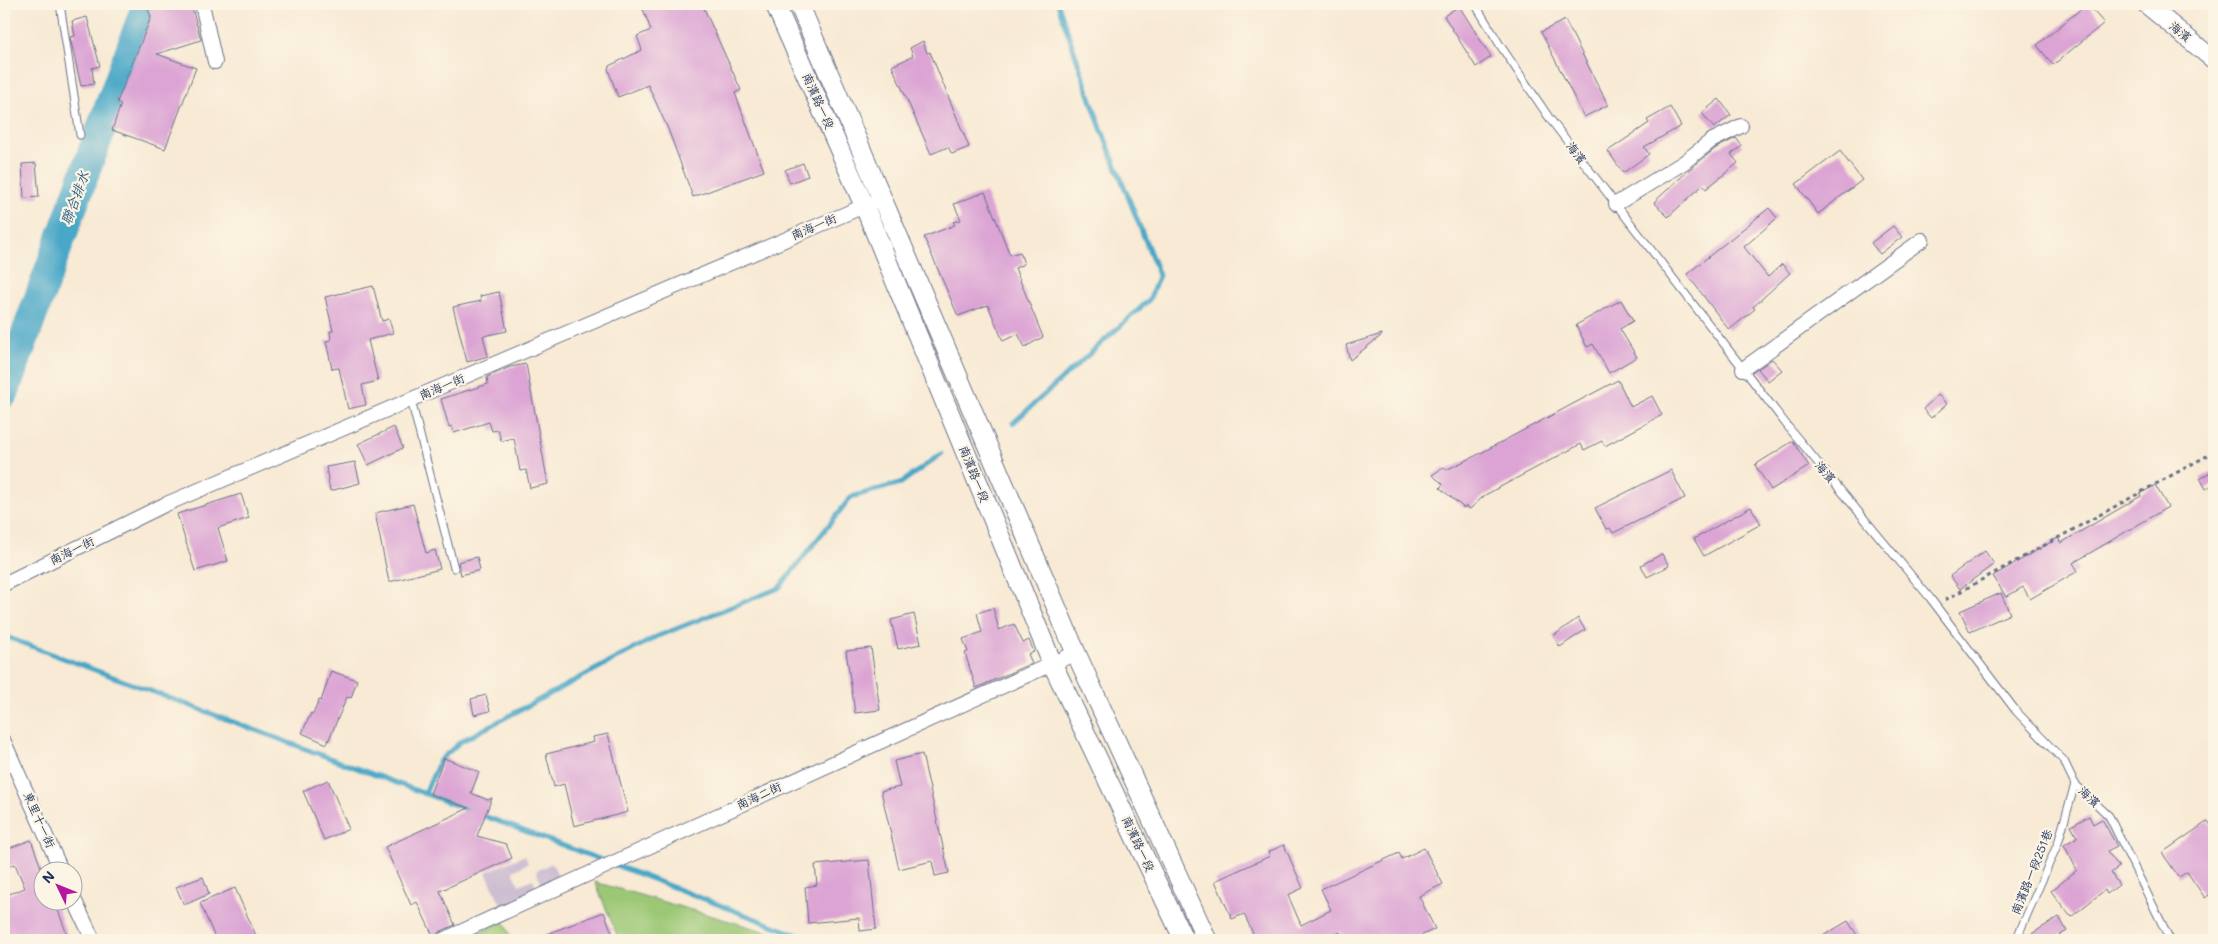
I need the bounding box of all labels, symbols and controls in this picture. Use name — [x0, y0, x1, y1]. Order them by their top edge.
street label: 海濱 — [2166, 17, 2195, 45]
street label: 南濱路一段 — [799, 70, 838, 131]
street label: 海濱 — [1563, 138, 1590, 167]
water label: 聯合排水 — [56, 167, 93, 227]
street label: 南海一街 — [788, 209, 839, 243]
street label: 南海一街 — [416, 369, 467, 403]
street label: 南濱路一段 — [956, 443, 994, 504]
street label: 海濱 — [1812, 457, 1840, 486]
street label: 南海一街 — [46, 532, 97, 568]
street label: 南海二街 — [733, 778, 784, 812]
street label: 海濱 — [2075, 782, 2104, 810]
street label: 東里十一街 — [20, 789, 59, 850]
street label: 南濱路一段 — [1119, 813, 1159, 874]
street label: 南濱路一段251巷 — [2007, 826, 2056, 917]
north arrow — [32, 862, 82, 912]
text: N — [38, 866, 59, 887]

